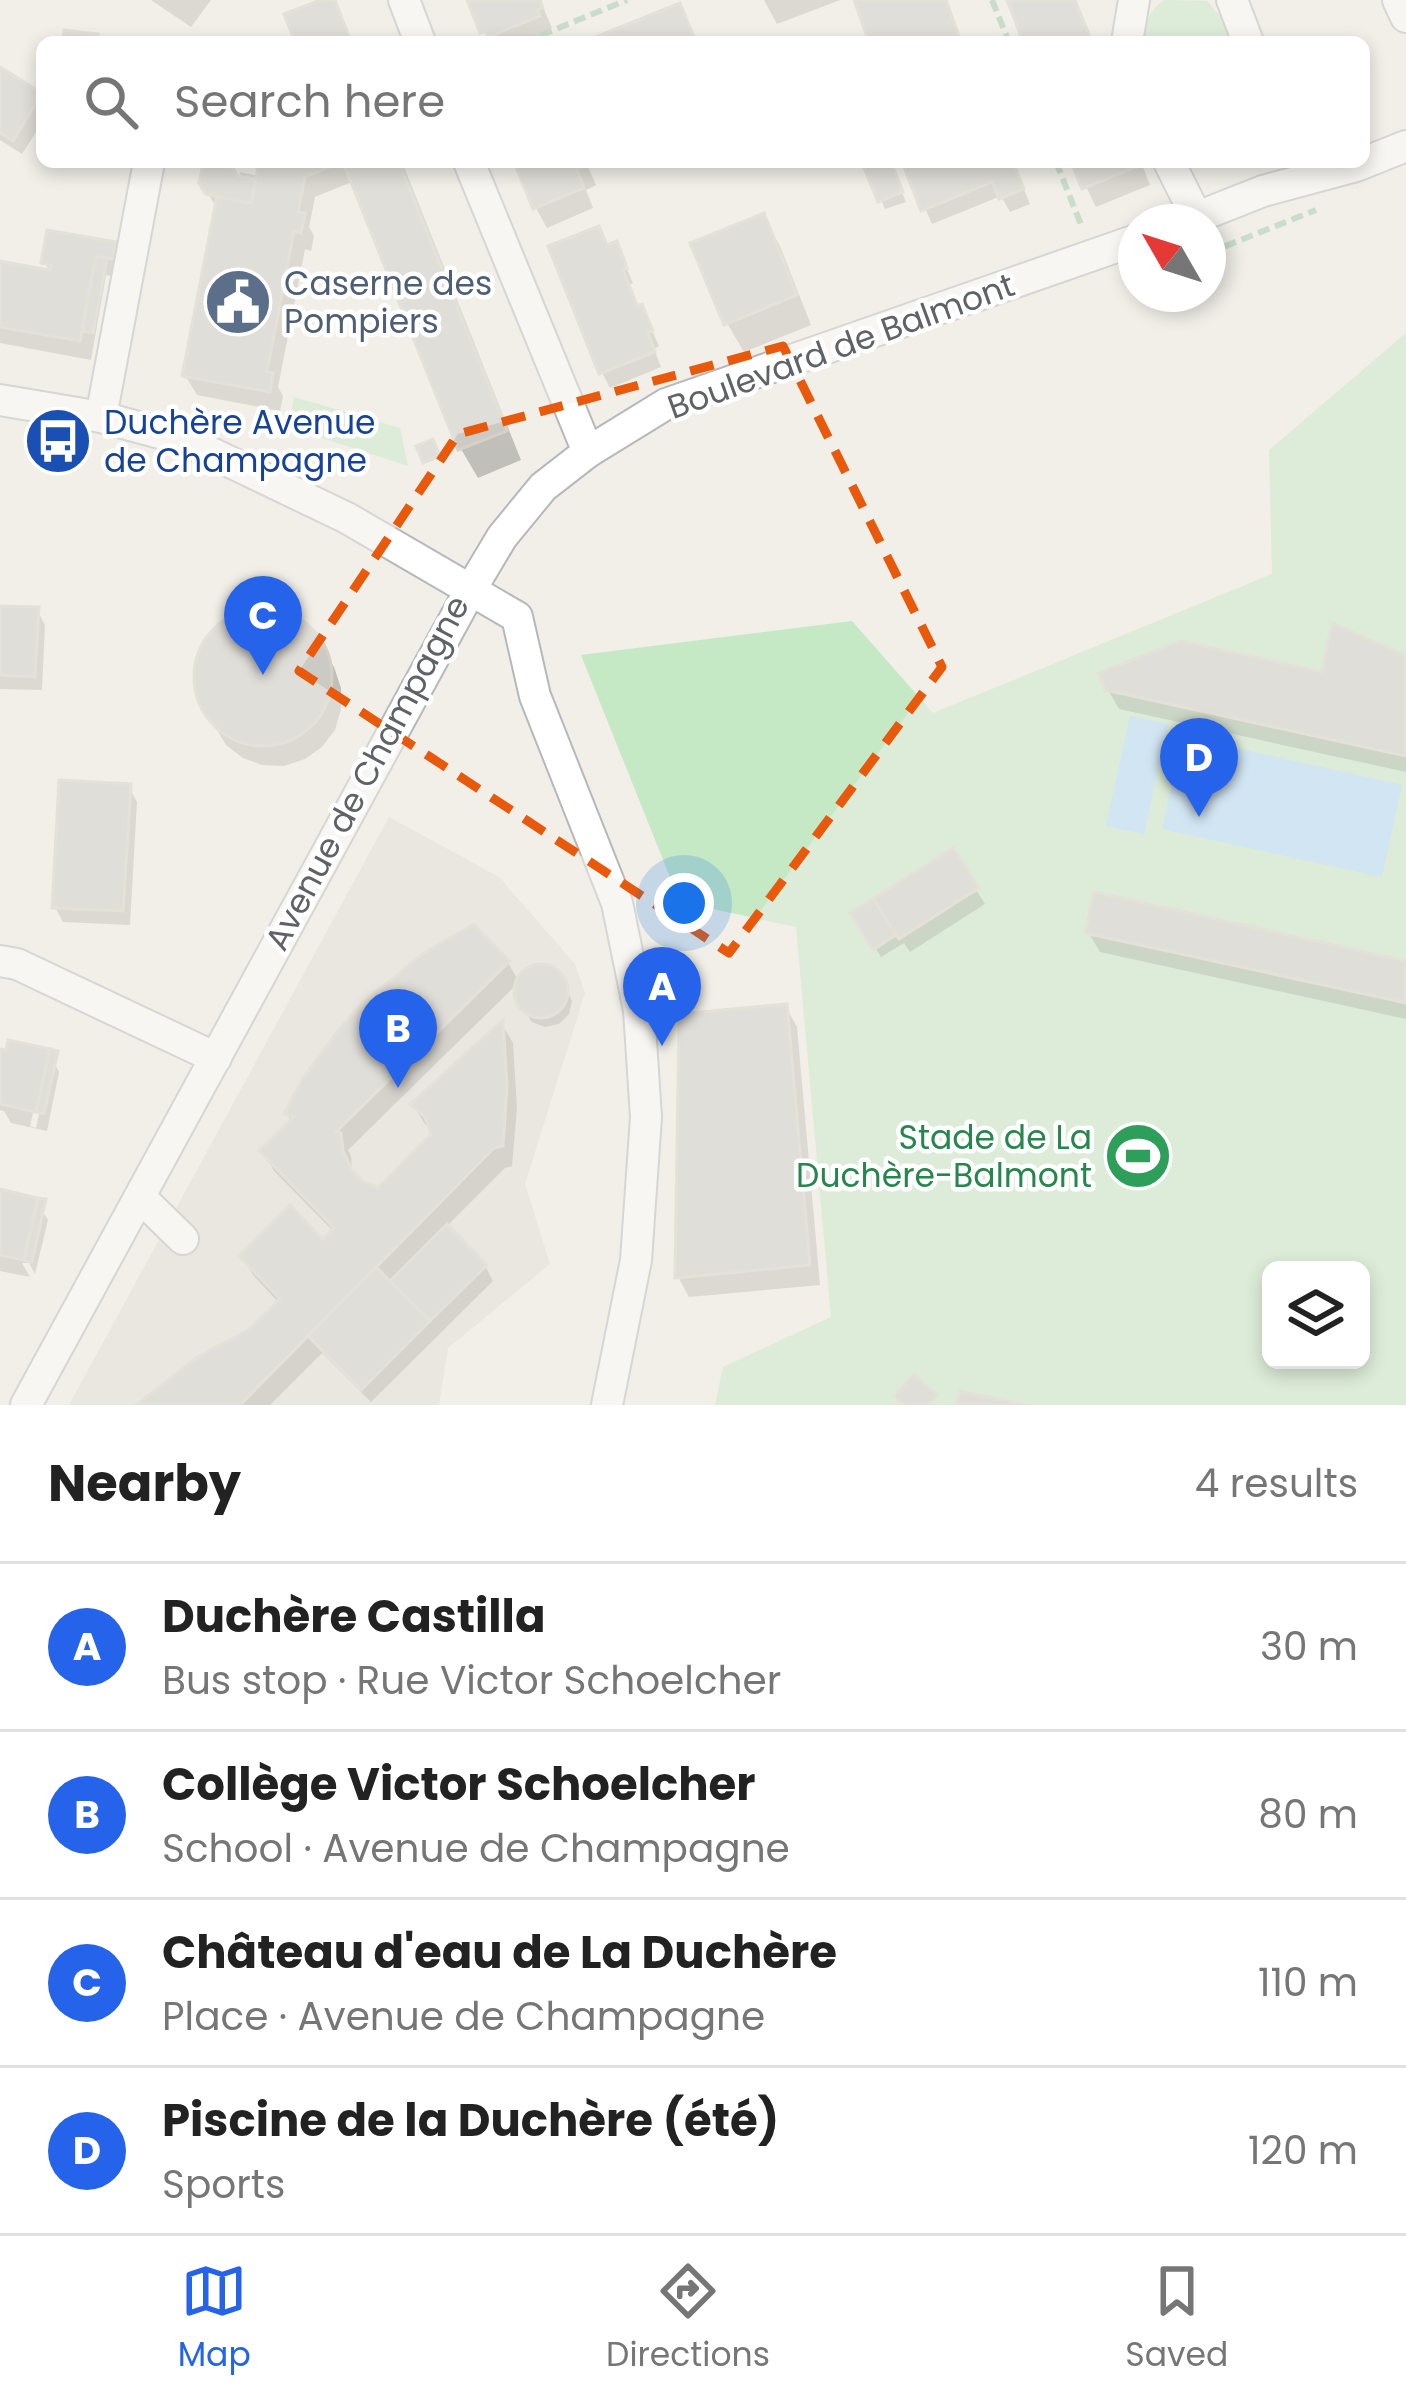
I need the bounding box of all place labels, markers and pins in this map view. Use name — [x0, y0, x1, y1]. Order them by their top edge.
place label: Caserne des Pompiers — [284, 260, 492, 345]
public building icon: Caserne des Pompiers — [203, 267, 273, 337]
place label: Duchère Avenue de Champagne — [104, 399, 376, 484]
bus stop icon: Duchère Avenue de Champagne — [23, 406, 93, 476]
pin: C — [224, 576, 302, 675]
pin: D — [1160, 718, 1238, 817]
pin: A — [623, 947, 701, 1046]
pin: B — [359, 989, 437, 1088]
place label: Stade de La Duchère-Balmont — [796, 1114, 1092, 1199]
sports icon: Stade de La Duchère-Balmont — [1103, 1121, 1173, 1191]

